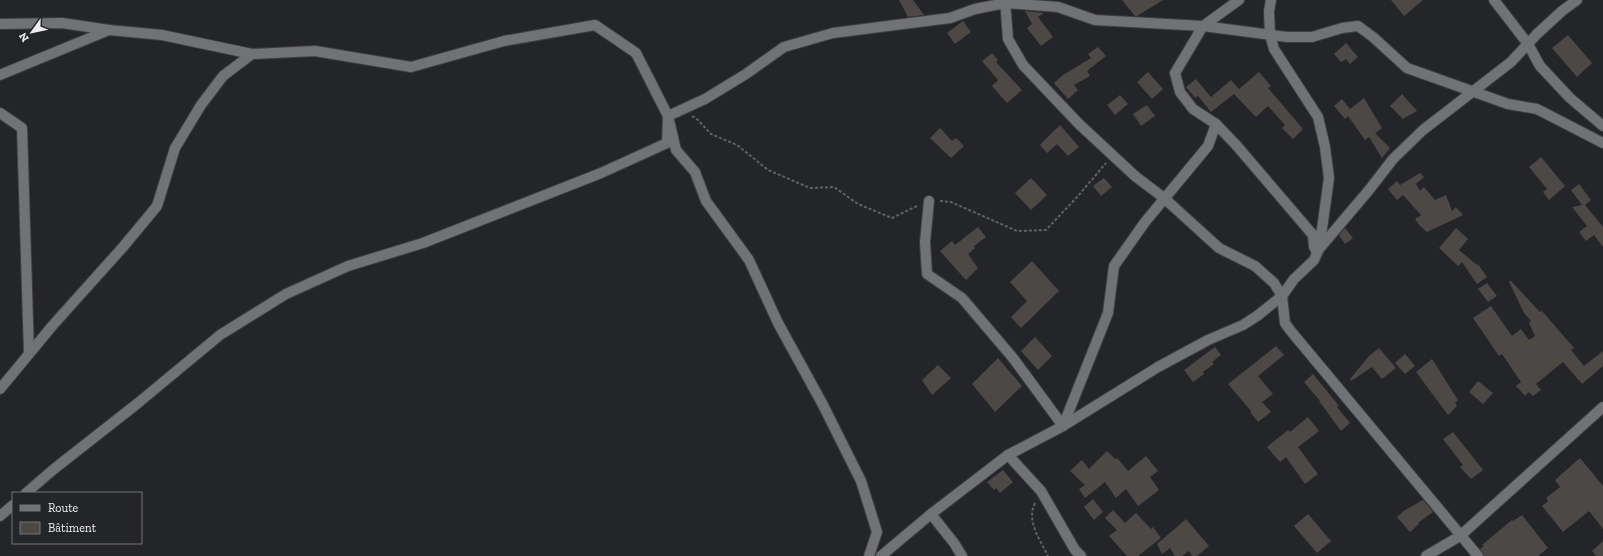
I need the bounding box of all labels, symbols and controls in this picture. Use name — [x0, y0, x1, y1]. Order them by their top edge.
north arrow — [12, 12, 52, 52]
text: N — [16, 30, 32, 44]
legend — [12, 492, 142, 544]
text: Route — [48, 501, 79, 515]
text: Bâtiment — [48, 521, 97, 535]

